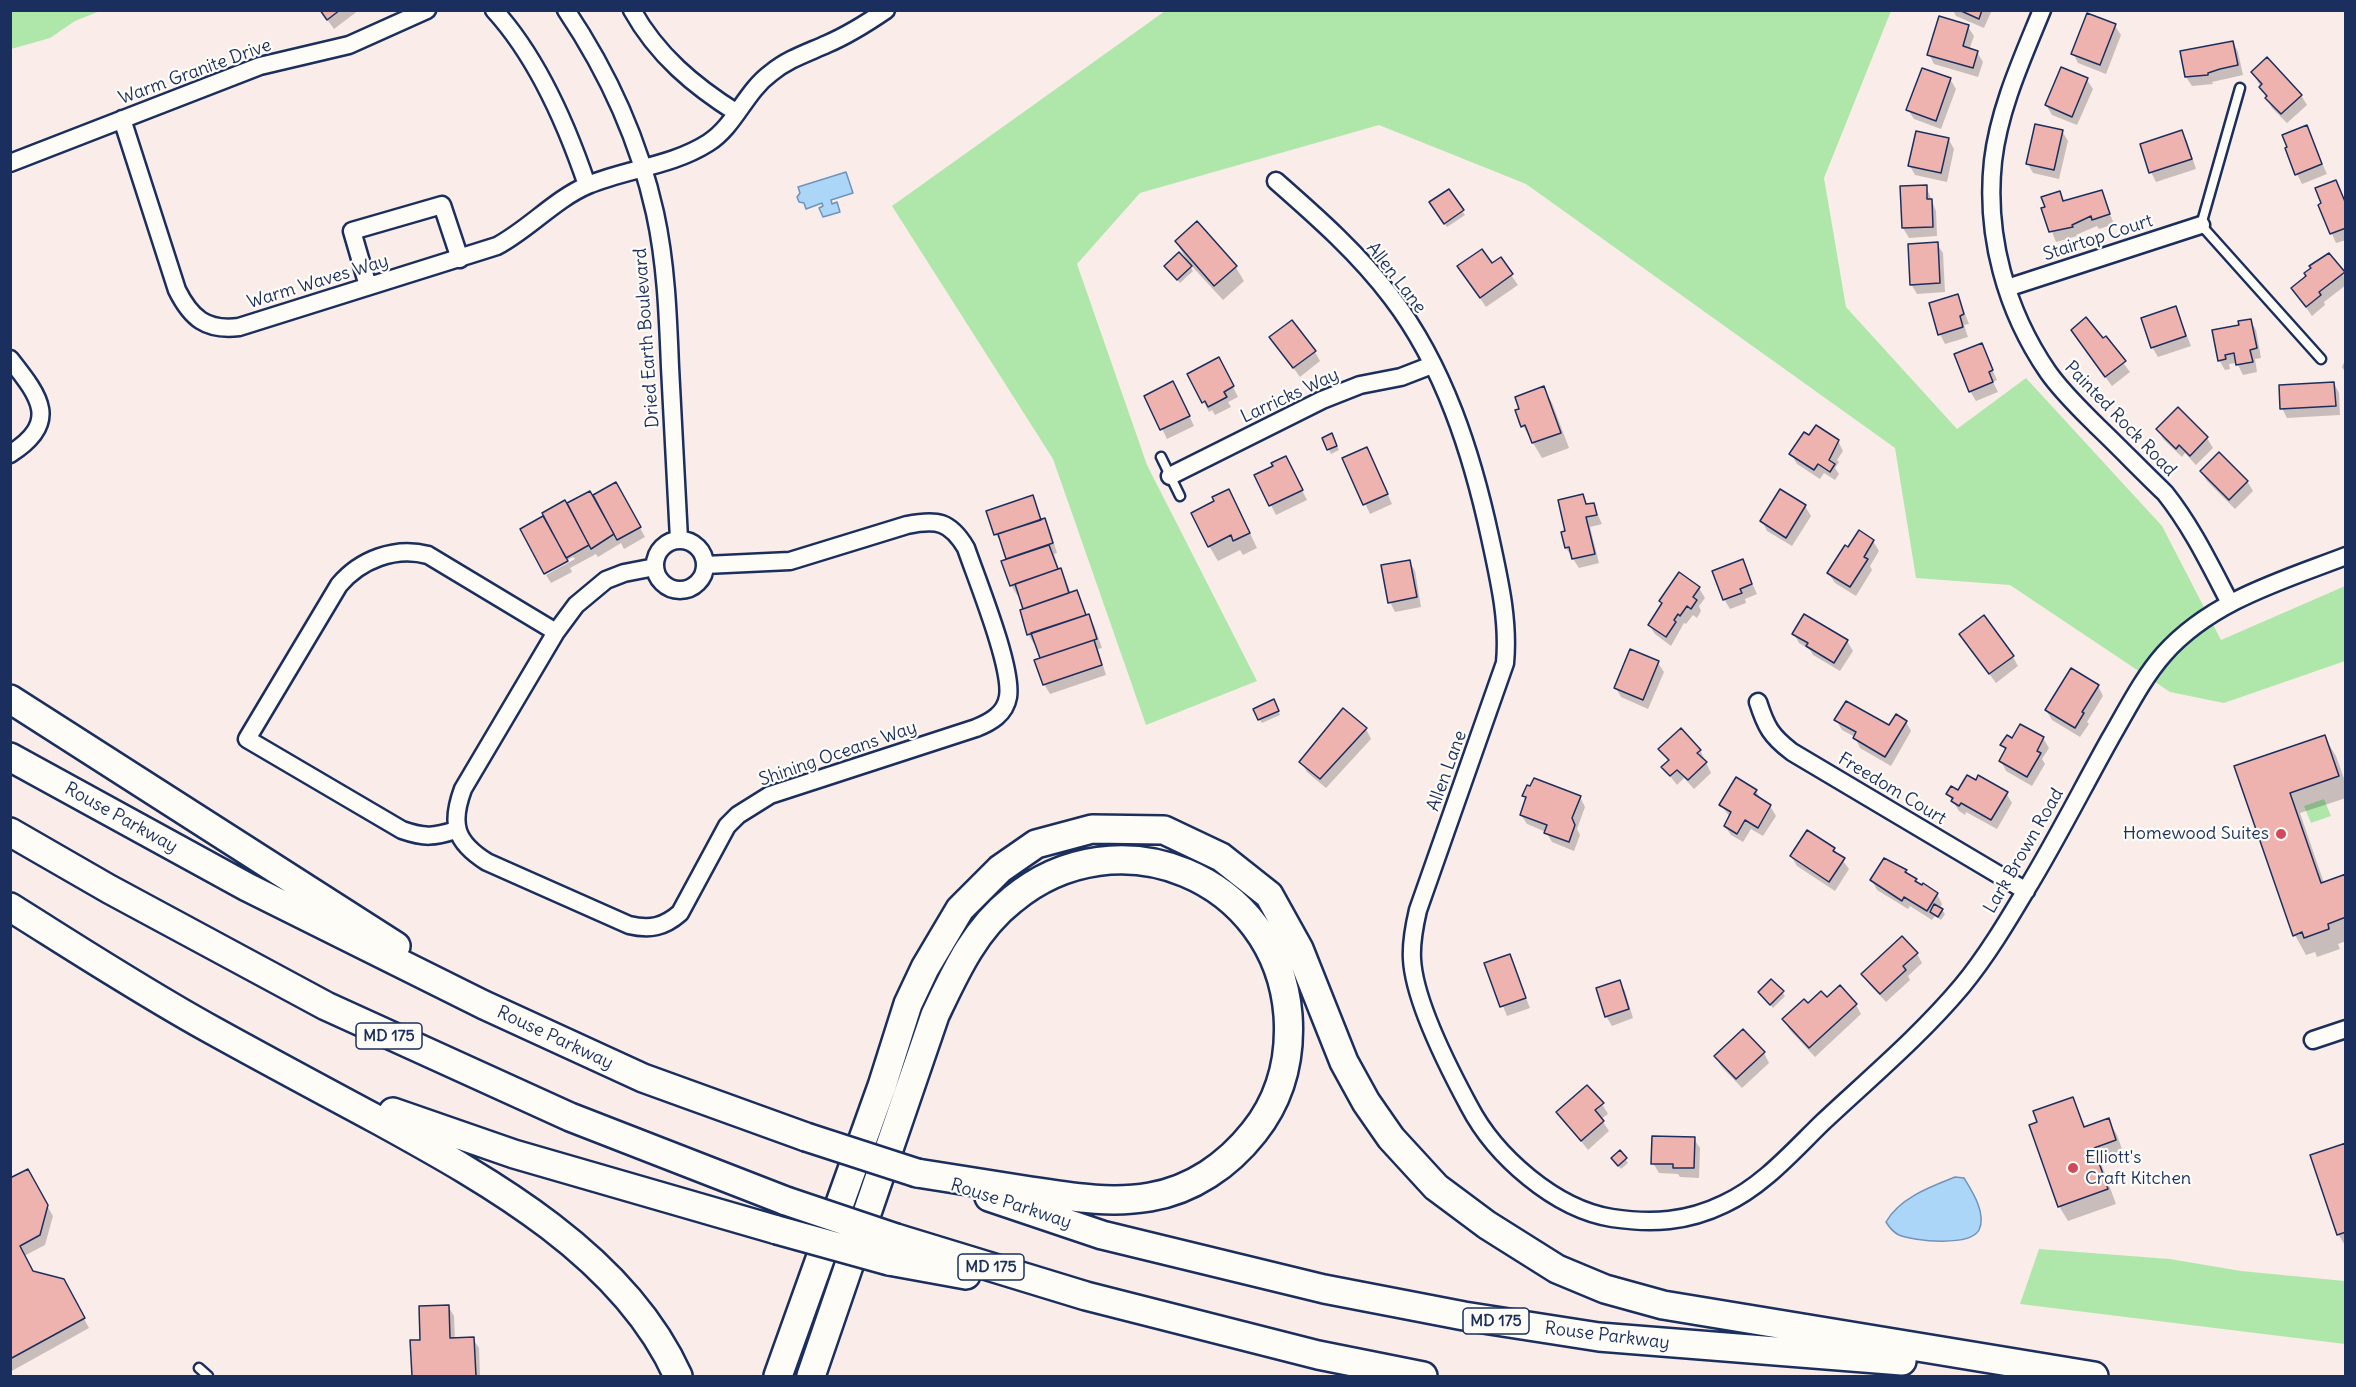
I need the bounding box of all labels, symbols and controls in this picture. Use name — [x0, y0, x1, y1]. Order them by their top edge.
street label: Warm Granite Drive — [116, 34, 274, 110]
street label: Stairtop Court — [2041, 210, 2155, 266]
street label: Allen Lane — [1362, 238, 1430, 318]
street label: Dried Earth Boulevard — [630, 247, 664, 429]
street label: Warm Waves Way — [245, 250, 391, 314]
street label: Painted Rock Road — [2060, 357, 2180, 481]
street label: Larricks Way — [1238, 364, 1342, 428]
street label: Shining Oceans Way — [756, 717, 920, 791]
street label: Allen Lane — [1422, 728, 1472, 814]
street label: Freedom Court — [1834, 748, 1950, 830]
street label: Rouse Parkway — [61, 778, 181, 858]
street label: Lark Brown Road — [1979, 785, 2069, 917]
place label: Homewood Suites — [2123, 823, 2269, 845]
marker: Homewood Suites — [2274, 827, 2288, 841]
street label: Rouse Parkway — [493, 1002, 617, 1074]
road number: MD 175 — [356, 1023, 422, 1049]
place label: Elliott's Craft Kitchen — [2085, 1147, 2191, 1190]
marker: Elliott's Craft Kitchen — [2066, 1161, 2080, 1175]
street label: Rouse Parkway — [948, 1174, 1074, 1234]
road number: MD 175 — [958, 1254, 1024, 1280]
road number: MD 175 — [1463, 1308, 1529, 1334]
street label: Rouse Parkway — [1543, 1318, 1671, 1354]

